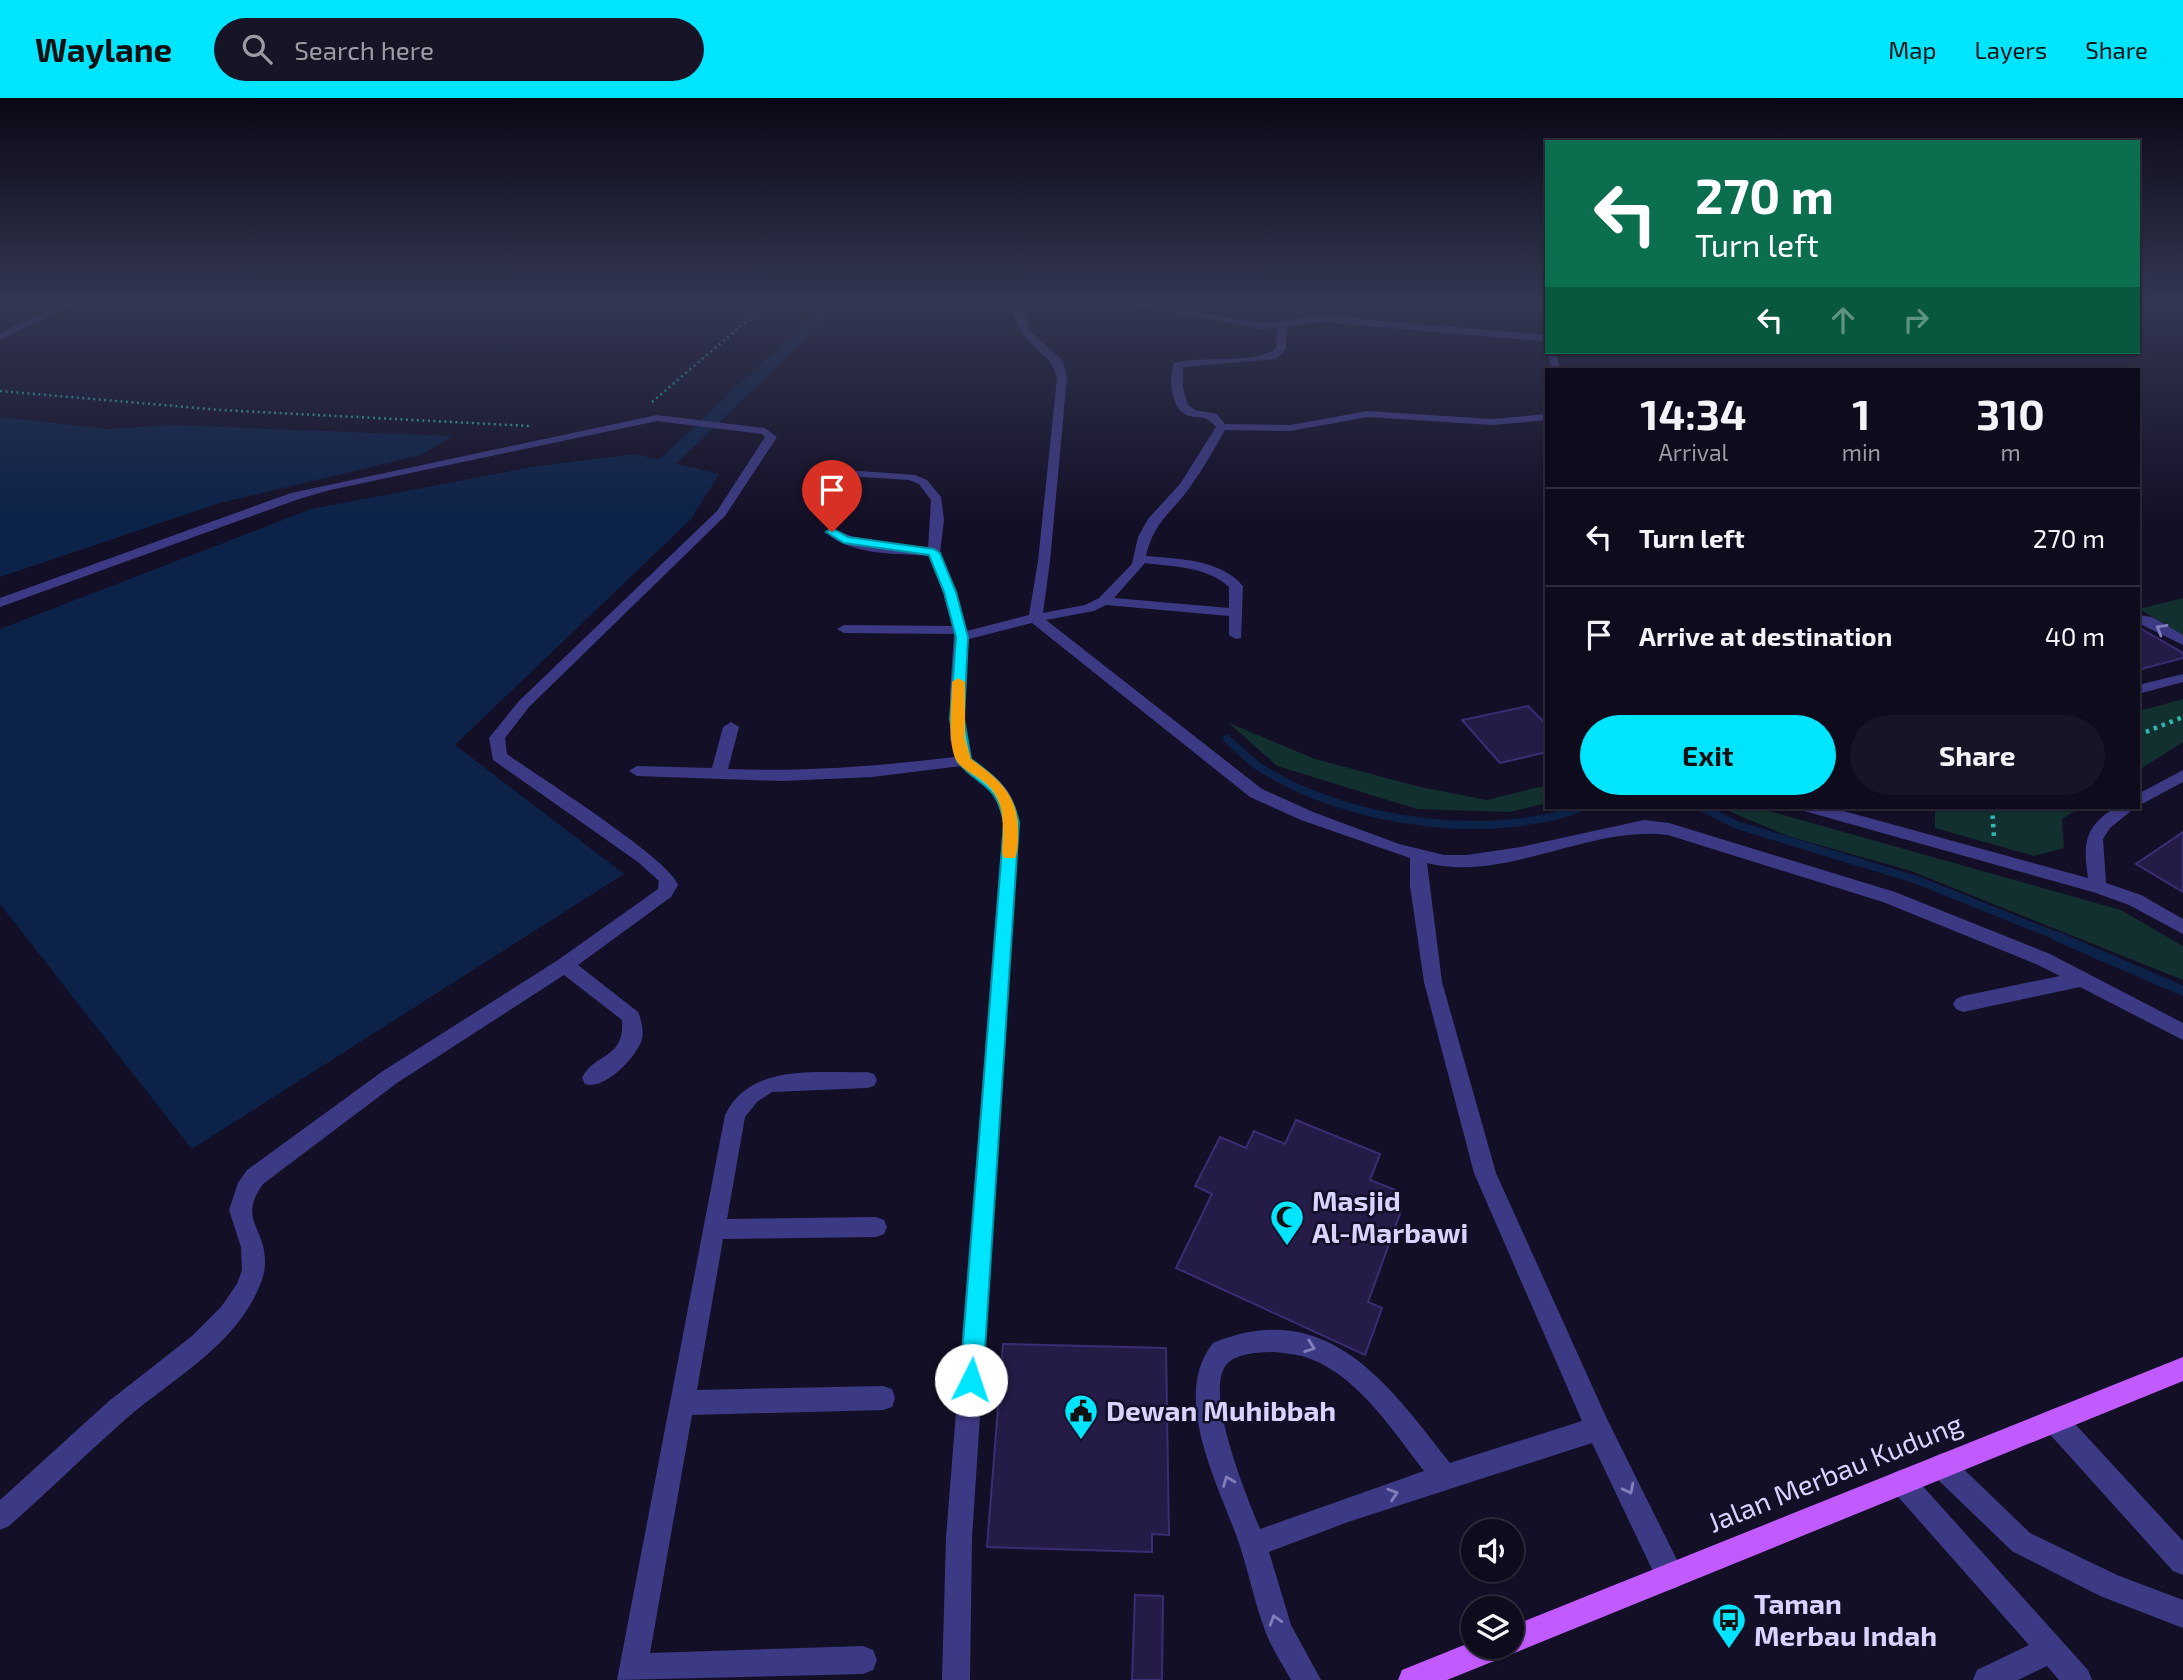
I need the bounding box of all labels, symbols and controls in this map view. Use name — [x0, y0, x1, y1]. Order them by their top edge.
search box — [214, 18, 704, 81]
text: Waylane — [35, 29, 172, 69]
icon: search — [238, 30, 276, 68]
text: Search here — [294, 34, 434, 65]
text: Map — [1888, 35, 1936, 64]
text: Layers — [1974, 35, 2047, 64]
text: Share — [2085, 35, 2148, 64]
text: 270 m — [1695, 165, 1834, 224]
icon: left — [1580, 168, 1671, 259]
text: Turn left — [1695, 225, 1819, 263]
icon: left — [1751, 301, 1789, 339]
icon: ahead — [1824, 301, 1862, 339]
icon: right — [1897, 301, 1935, 339]
text: 14:34 — [1640, 388, 1747, 438]
text: 1 — [1852, 388, 1870, 438]
text: 310 — [1976, 388, 2045, 438]
text: Arrival — [1658, 438, 1728, 466]
text: min — [1842, 438, 1881, 466]
text: m — [2000, 438, 2021, 466]
pin — [802, 460, 862, 532]
icon: arrive — [813, 471, 851, 509]
icon: left — [1580, 518, 1618, 556]
text: Turn left — [1639, 522, 1745, 553]
text: 270 m — [2033, 522, 2105, 553]
icon: arrive — [1580, 616, 1618, 654]
text: Arrive at destination — [1639, 620, 1892, 651]
text: 40 m — [2045, 620, 2105, 651]
one-way arrow — [2156, 624, 2169, 637]
button: Exit — [1580, 715, 1836, 795]
button: Share — [1850, 715, 2105, 795]
place label: Masjid Al-Marbawi — [1312, 1183, 1468, 1249]
mosque icon: Masjid Al-Marbawi — [1268, 1198, 1306, 1247]
one-way arrow — [1304, 1339, 1316, 1353]
position arrow — [934, 1343, 1008, 1417]
public building icon: Dewan Muhibbah — [1062, 1392, 1100, 1441]
place label: Dewan Muhibbah — [1106, 1393, 1336, 1427]
street label: Jalan Merbau Kudung — [1702, 1405, 1967, 1539]
one-way arrow — [1223, 1476, 1237, 1488]
one-way arrow — [1620, 1482, 1634, 1494]
one-way arrow — [1387, 1488, 1399, 1503]
map controls — [1461, 1519, 1524, 1659]
button: sound — [1461, 1519, 1524, 1582]
place label: Taman Merbau Indah — [1754, 1586, 1937, 1652]
button: layers — [1461, 1596, 1524, 1659]
bus stop icon: Taman Merbau Indah — [1710, 1601, 1748, 1650]
one-way arrow — [1269, 1614, 1284, 1626]

